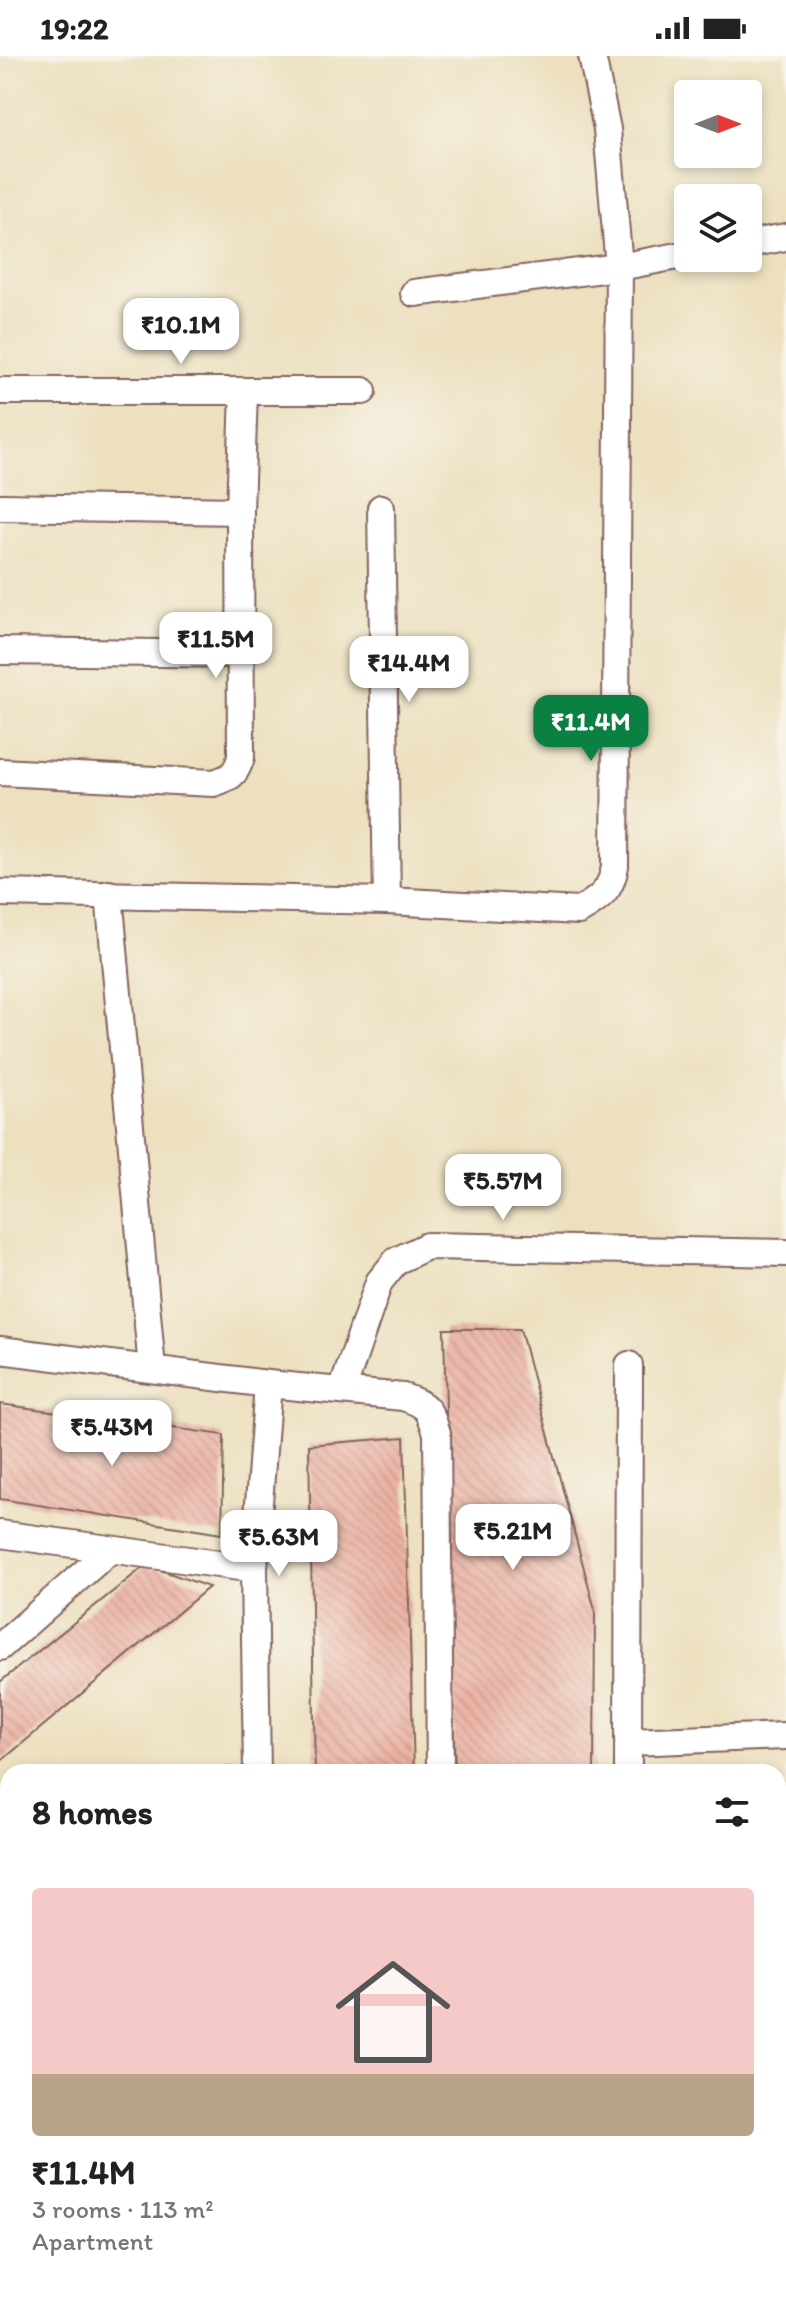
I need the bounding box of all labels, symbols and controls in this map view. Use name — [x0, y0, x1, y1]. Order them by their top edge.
text: 19:22 — [40, 10, 109, 47]
north arrow — [674, 80, 762, 168]
map controls — [674, 80, 762, 272]
button: layers — [674, 184, 762, 272]
pin: ₹10.1M — [116, 298, 246, 366]
text: ₹10.1M — [141, 308, 221, 340]
pin: ₹11.5M — [151, 612, 281, 680]
text: ₹11.5M — [177, 622, 255, 654]
pin: ₹14.4M — [344, 636, 474, 704]
text: ₹14.4M — [368, 646, 450, 678]
pin: ₹11.4M — [526, 695, 656, 763]
text: ₹11.4M — [551, 705, 631, 737]
pin: ₹5.57M — [438, 1154, 568, 1222]
text: ₹5.57M — [463, 1164, 543, 1196]
pin: ₹5.43M — [47, 1400, 177, 1468]
text: ₹5.43M — [71, 1410, 153, 1442]
pin: ₹5.21M — [448, 1504, 578, 1572]
pin: ₹5.63M — [214, 1510, 344, 1578]
text: ₹5.21M — [474, 1514, 552, 1546]
text: ₹5.63M — [238, 1520, 320, 1552]
icon: filters — [710, 1790, 754, 1834]
text: 8 homes — [32, 1792, 153, 1833]
icon: home — [321, 1940, 465, 2084]
text: ₹11.4M — [32, 2152, 136, 2193]
text: 3 rooms · 113 m² — [32, 2193, 214, 2225]
text: Apartment — [32, 2225, 153, 2257]

